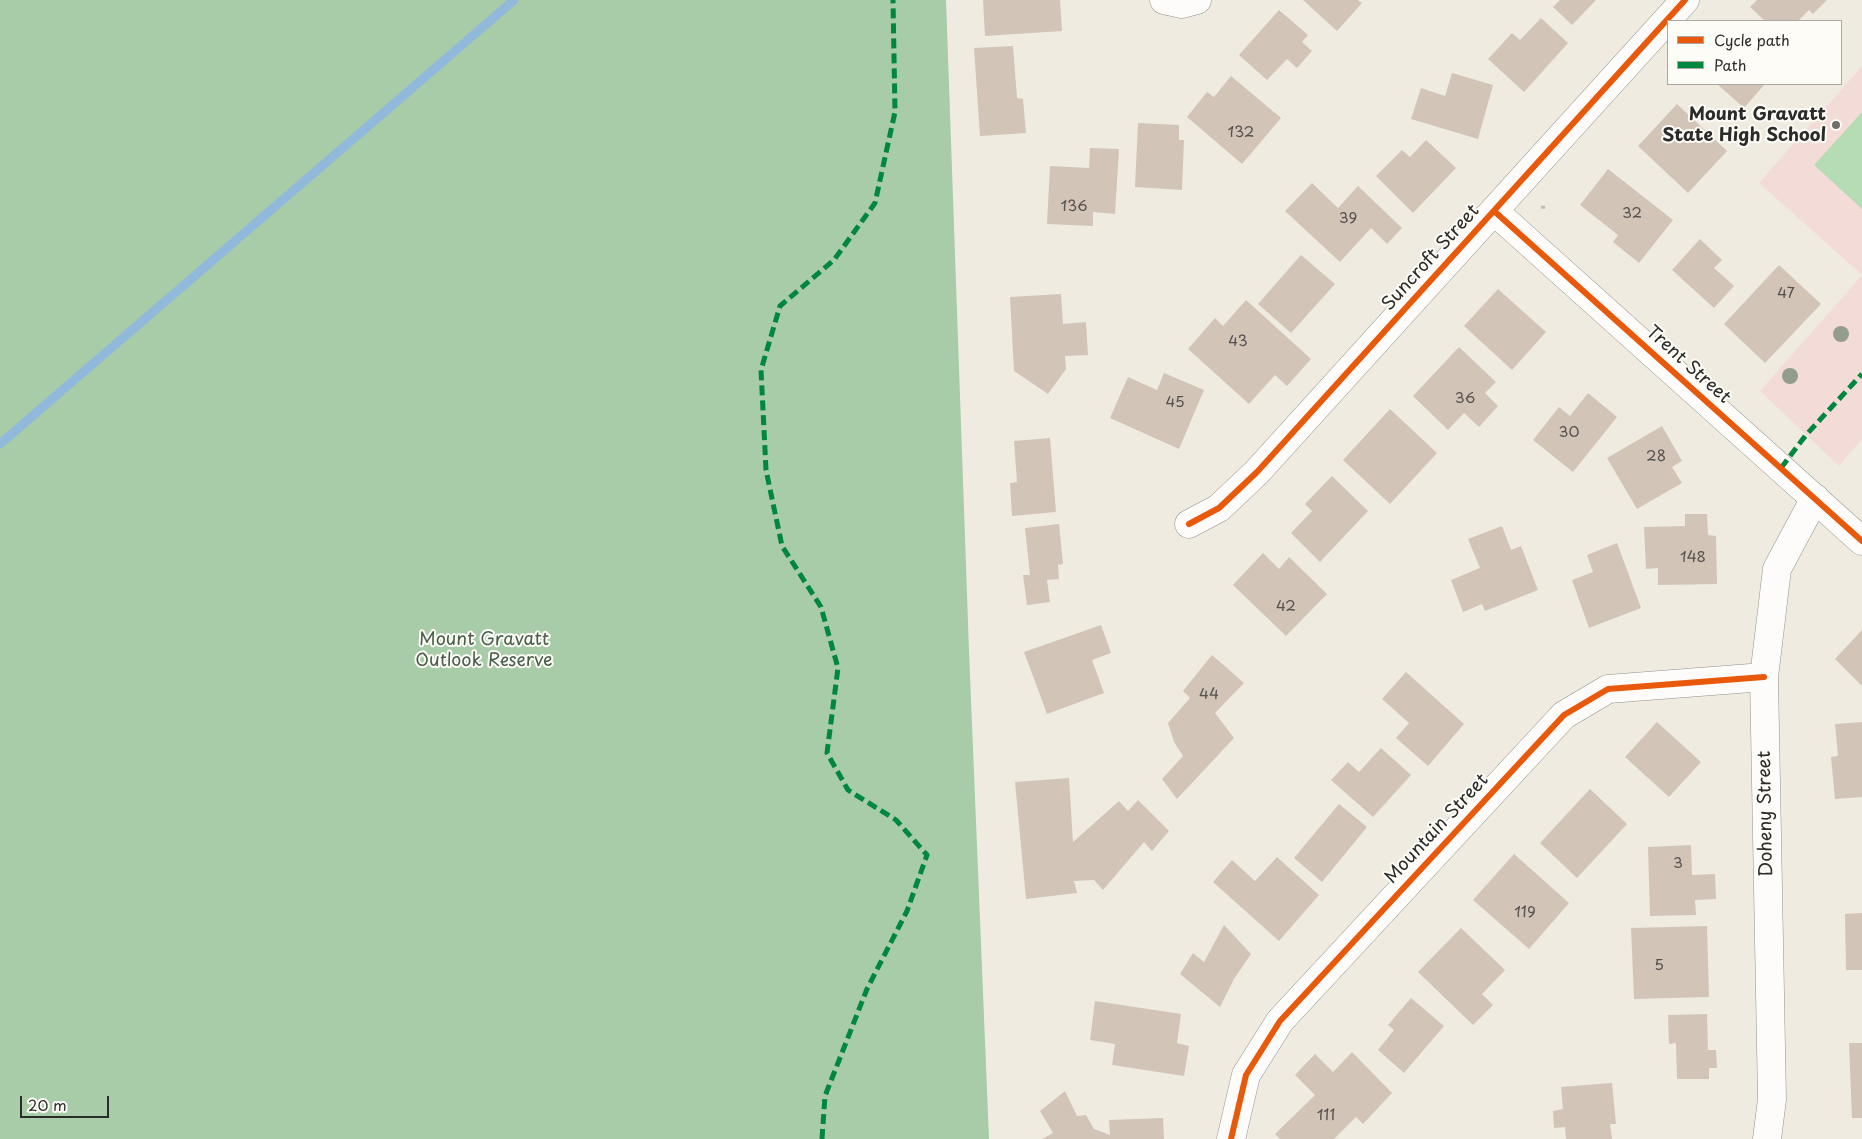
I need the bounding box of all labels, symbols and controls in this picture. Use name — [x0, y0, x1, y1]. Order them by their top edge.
legend — [1667, 20, 1842, 85]
text: Cycle path — [1714, 28, 1790, 51]
text: Path — [1714, 53, 1746, 76]
place label: Mount Gravatt State High School — [1662, 104, 1826, 146]
marker: Mount Gravatt State High School — [1830, 119, 1842, 131]
house number: 132 — [1228, 124, 1254, 142]
house number: 136 — [1060, 198, 1088, 216]
street label: Suncroft Street — [1378, 201, 1484, 315]
house number: 32 — [1622, 205, 1642, 223]
house number: 39 — [1339, 210, 1357, 228]
house number: 47 — [1777, 285, 1795, 303]
street label: Trent Street — [1641, 321, 1735, 409]
house number: 43 — [1228, 333, 1248, 351]
house number: 36 — [1455, 390, 1475, 408]
house number: 45 — [1165, 394, 1185, 412]
house number: 30 — [1559, 424, 1579, 442]
house number: 28 — [1646, 448, 1666, 466]
house number: 148 — [1680, 549, 1706, 567]
house number: 42 — [1276, 598, 1296, 616]
park label: Mount Gravatt Outlook Reserve — [415, 629, 553, 672]
house number: 44 — [1199, 686, 1219, 704]
street label: Doheny Street — [1754, 751, 1778, 877]
street label: Mountain Street — [1381, 770, 1493, 888]
house number: 3 — [1673, 855, 1683, 873]
house number: 119 — [1514, 904, 1536, 922]
house number: 5 — [1654, 957, 1664, 975]
scale bar — [22, 1086, 111, 1118]
text: 20 m — [28, 1093, 67, 1116]
house number: 111 — [1317, 1107, 1335, 1125]

